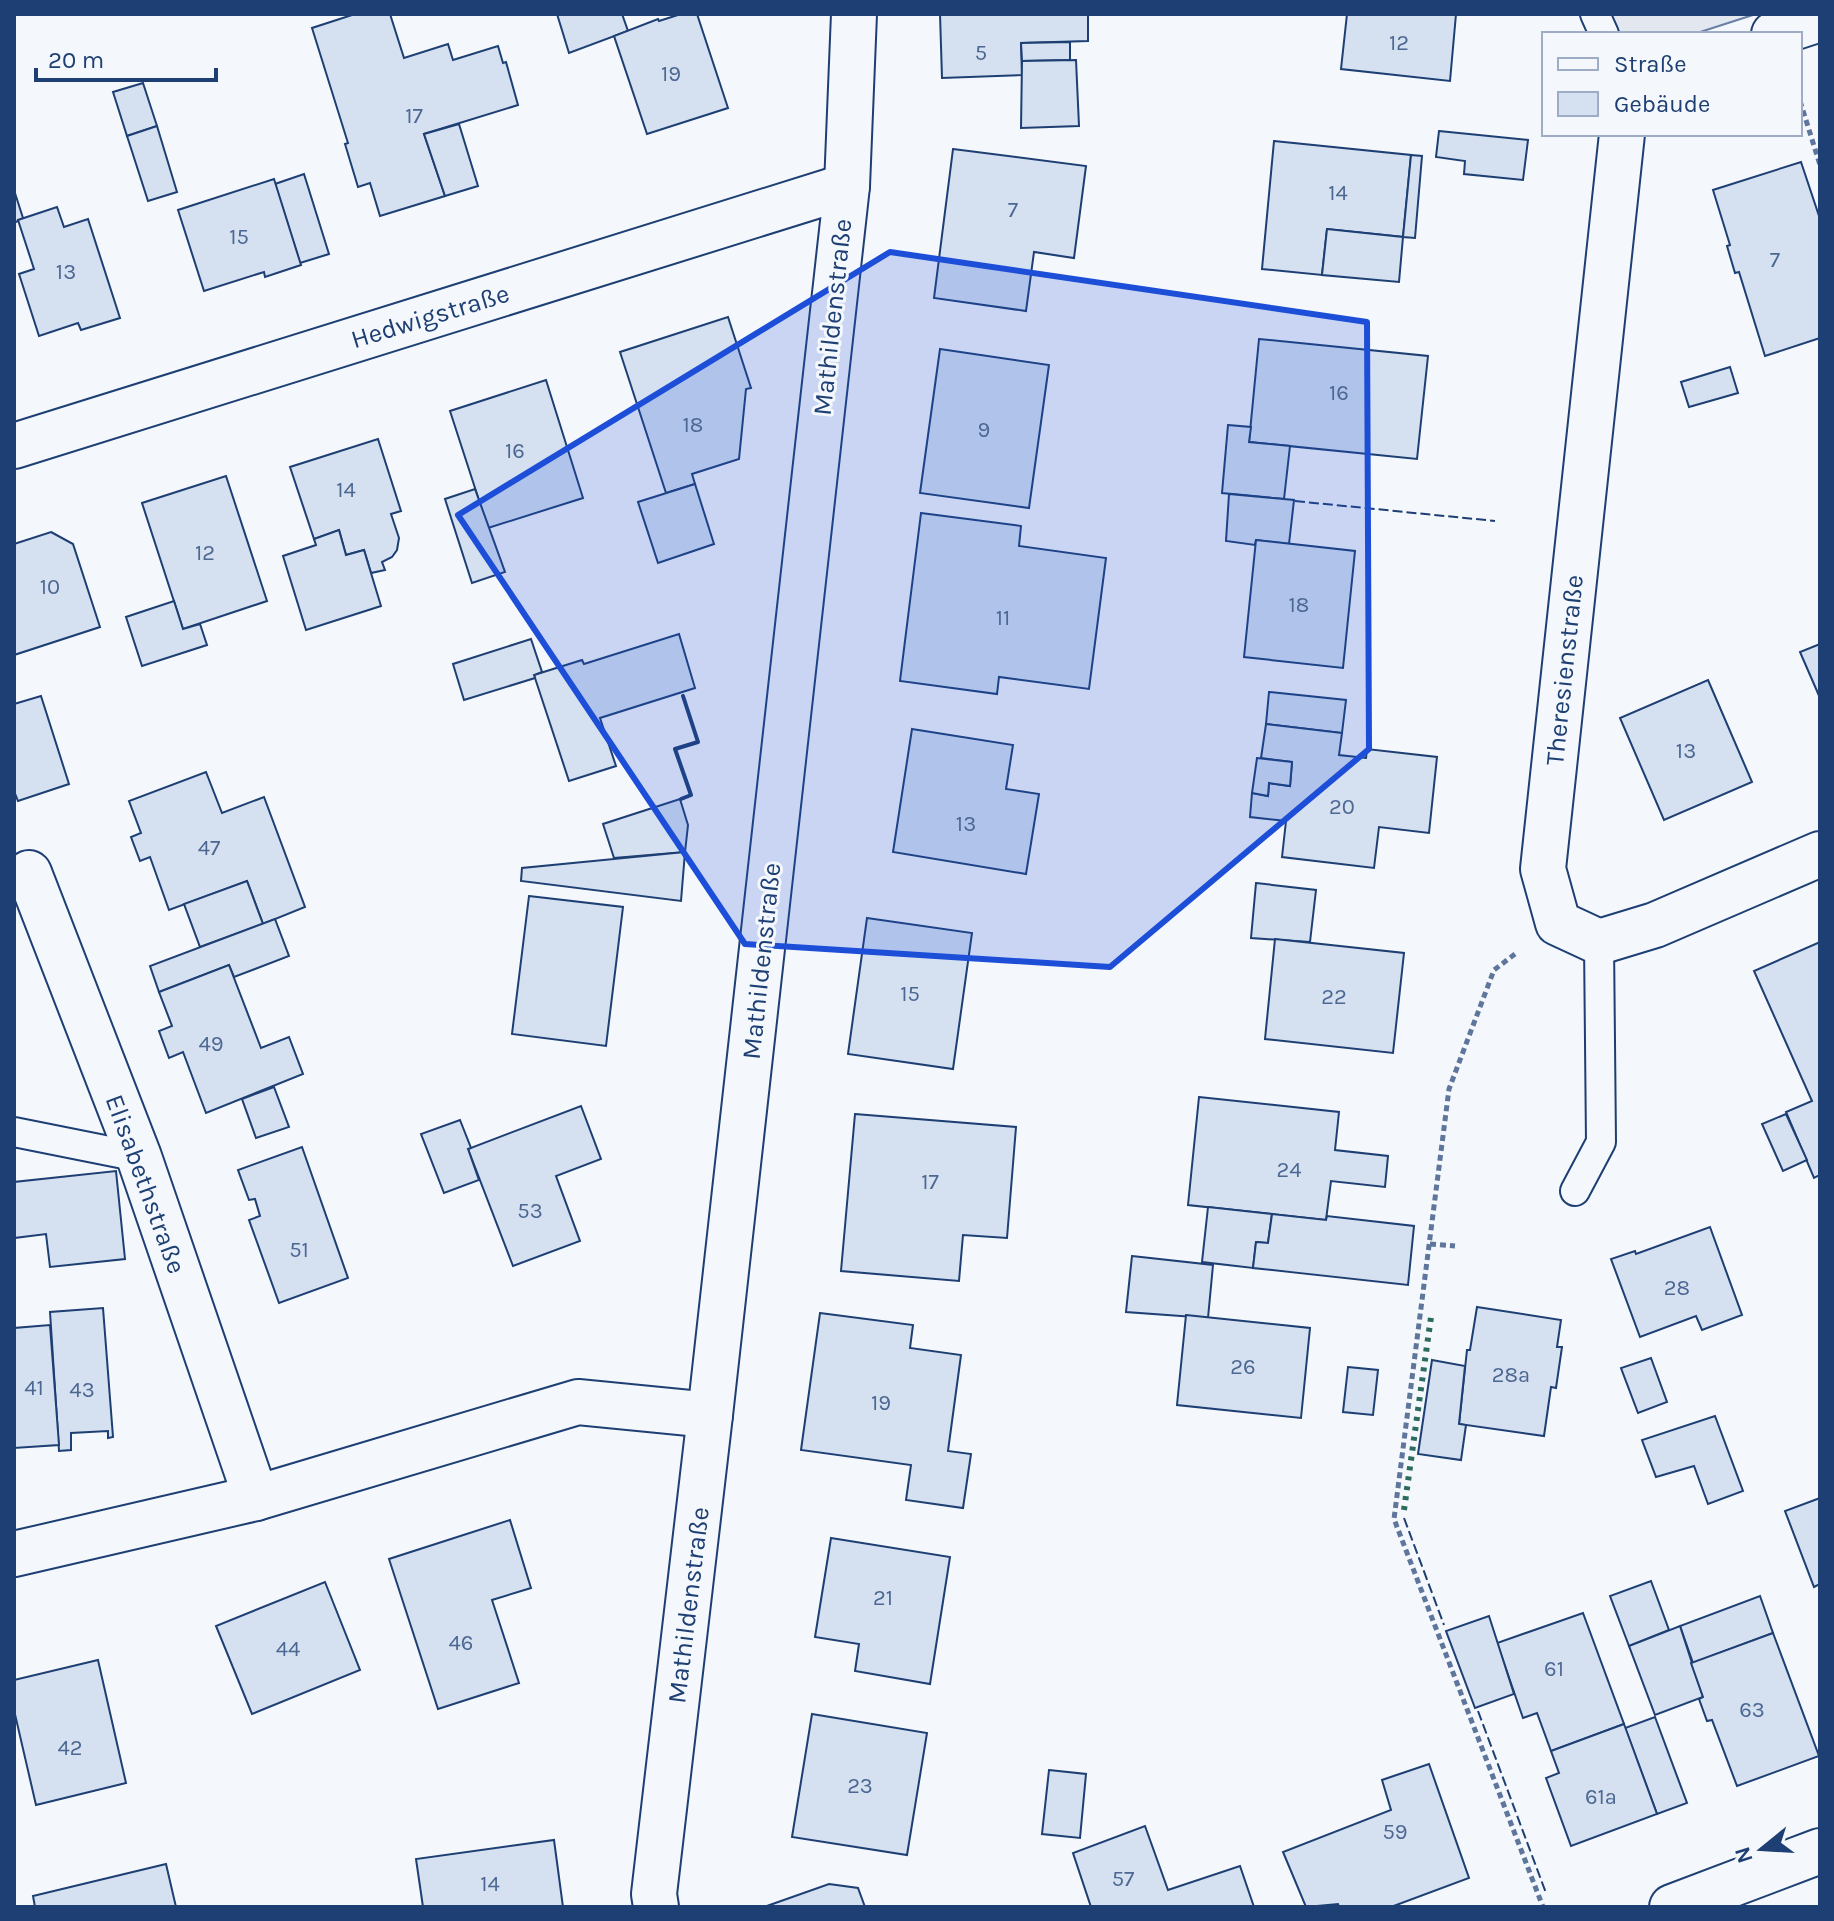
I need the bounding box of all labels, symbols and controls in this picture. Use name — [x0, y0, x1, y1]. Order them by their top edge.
house number: 12 — [1389, 30, 1409, 56]
scale bar — [36, 32, 216, 82]
legend — [1542, 32, 1802, 136]
house number: 5 — [975, 40, 987, 66]
text: 20 m — [48, 46, 104, 74]
text: Straße — [1614, 50, 1686, 78]
house number: 19 — [661, 61, 681, 87]
text: Gebäude — [1614, 90, 1710, 118]
house number: 17 — [405, 103, 423, 129]
house number: 14 — [1328, 180, 1348, 206]
house number: 7 — [1008, 197, 1018, 223]
street label: Mathildenstraße — [807, 217, 858, 417]
house number: 15 — [229, 224, 249, 250]
house number: 7 — [1770, 247, 1780, 273]
house number: 13 — [56, 259, 76, 285]
street label: Hedwigstraße — [347, 278, 513, 355]
house number: 16 — [1329, 380, 1349, 406]
house number: 18 — [683, 412, 703, 438]
house number: 9 — [978, 417, 990, 443]
house number: 16 — [505, 438, 525, 464]
house number: 14 — [336, 477, 356, 503]
house number: 12 — [195, 540, 215, 566]
street label: Theresienstraße — [1539, 573, 1590, 767]
house number: 10 — [40, 574, 60, 600]
house number: 18 — [1289, 592, 1309, 618]
house number: 11 — [996, 605, 1010, 631]
house number: 13 — [1676, 738, 1696, 764]
house number: 20 — [1329, 794, 1355, 820]
house number: 13 — [956, 811, 976, 837]
house number: 47 — [198, 835, 220, 861]
street label: Mathildenstraße — [736, 861, 787, 1061]
house number: 15 — [900, 981, 920, 1007]
house number: 22 — [1321, 984, 1347, 1010]
house number: 49 — [198, 1031, 224, 1057]
street label: Elisabethstraße — [99, 1090, 192, 1278]
house number: 24 — [1276, 1157, 1302, 1183]
house number: 17 — [921, 1169, 939, 1195]
house number: 53 — [517, 1198, 543, 1224]
house number: 51 — [289, 1237, 309, 1263]
house number: 28 — [1664, 1275, 1690, 1301]
house number: 26 — [1230, 1354, 1256, 1380]
house number: 28a — [1492, 1362, 1530, 1388]
house number: 41 — [24, 1375, 44, 1401]
house number: 43 — [69, 1377, 95, 1403]
house number: 19 — [871, 1390, 891, 1416]
street label: Mathildenstraße — [661, 1505, 716, 1705]
house number: 21 — [873, 1585, 893, 1611]
house number: 46 — [449, 1630, 473, 1656]
house number: 44 — [276, 1636, 300, 1662]
house number: 61 — [1544, 1656, 1564, 1682]
house number: 63 — [1739, 1697, 1765, 1723]
house number: 42 — [57, 1735, 83, 1761]
house number: 23 — [847, 1773, 873, 1799]
house number: 61a — [1585, 1784, 1617, 1810]
north arrow — [1722, 1809, 1802, 1889]
house number: 59 — [1382, 1819, 1408, 1845]
text: N — [1729, 1843, 1759, 1866]
house number: 57 — [1112, 1866, 1134, 1892]
house number: 14 — [480, 1871, 500, 1897]

